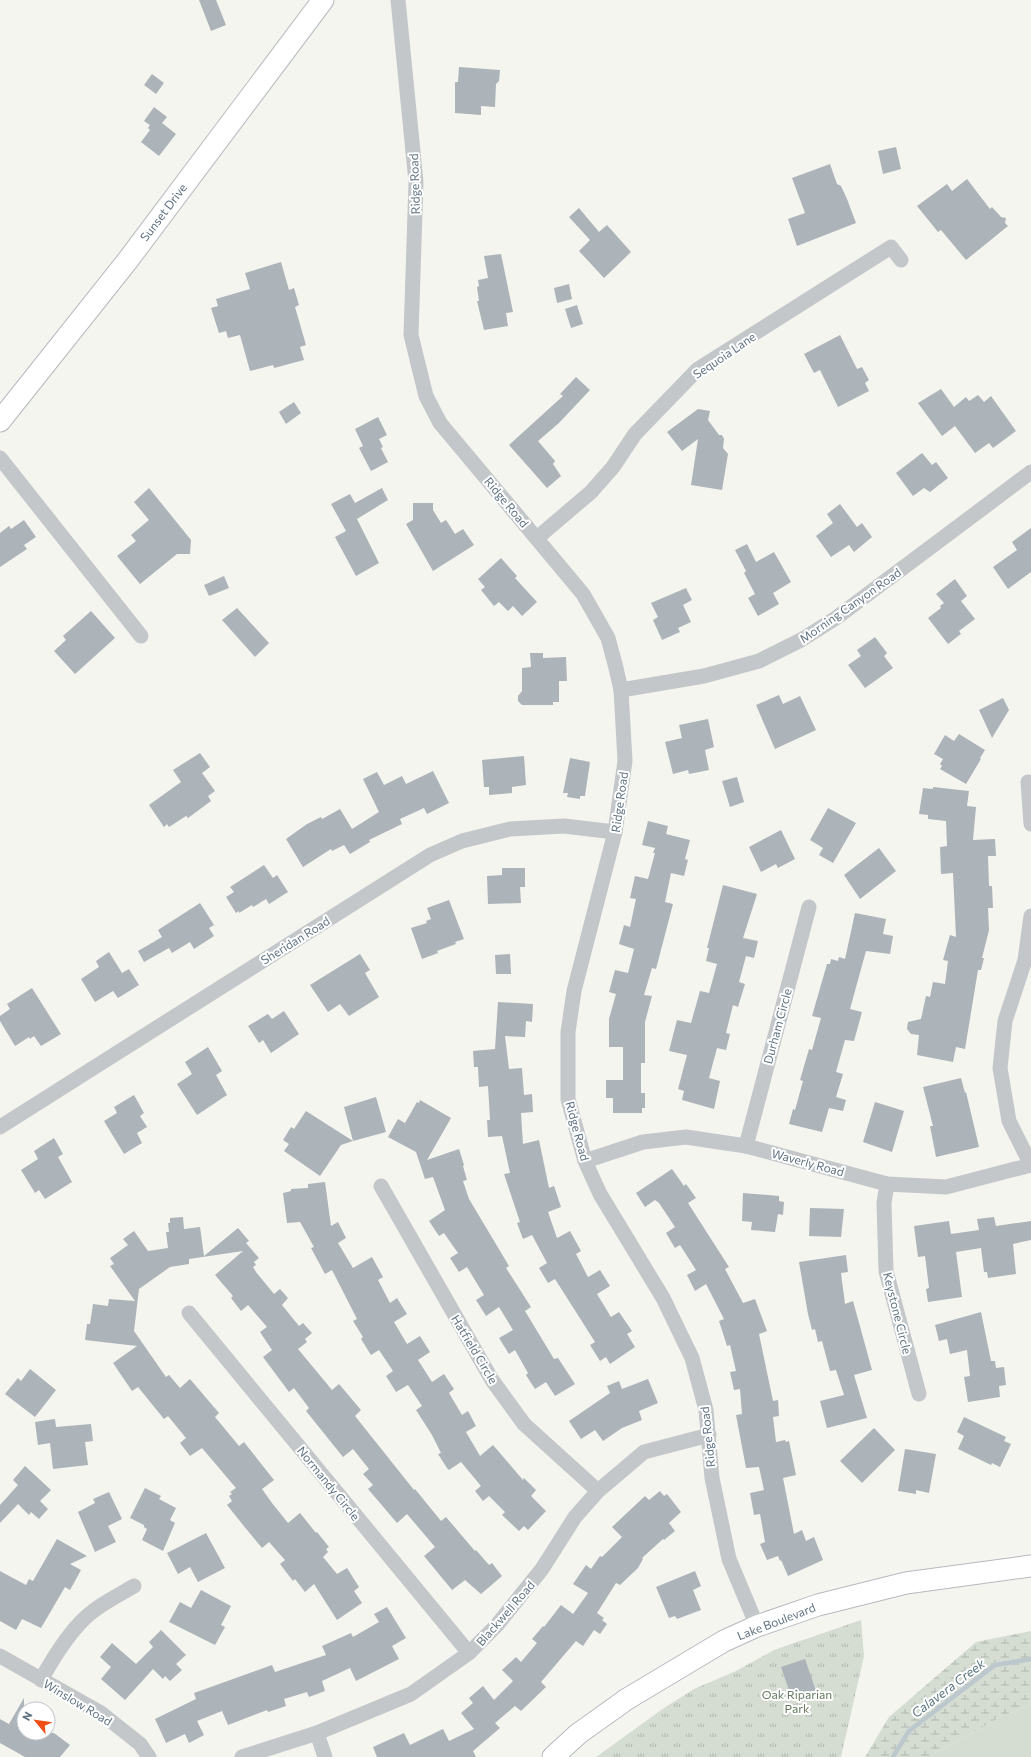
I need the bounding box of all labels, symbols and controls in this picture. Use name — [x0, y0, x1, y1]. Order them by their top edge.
street label: Ridge Road — [406, 153, 422, 215]
street label: Sunset Drive — [137, 180, 189, 244]
street label: Sequoia Lane — [690, 329, 758, 381]
street label: Ridge Road — [482, 474, 532, 530]
street label: Morning Canyon Road — [797, 565, 903, 645]
street label: Ridge Road — [608, 771, 630, 833]
street label: Sheridan Road — [258, 913, 332, 967]
street label: Durham Circle — [760, 987, 794, 1065]
street label: Ridge Road — [563, 1100, 593, 1162]
street label: Waverly Road — [770, 1146, 846, 1178]
street label: Keystone Circle — [881, 1271, 915, 1355]
street label: Hatfield Circle — [449, 1312, 501, 1386]
street label: Ridge Road — [697, 1406, 717, 1468]
street label: Normandy Circle — [295, 1443, 363, 1523]
street label: Blackwell Road — [473, 1578, 537, 1648]
street label: Lake Boulevard — [735, 1600, 817, 1642]
water label: Calavera Creek — [908, 1655, 989, 1721]
street label: Winslow Road — [41, 1676, 115, 1728]
park label: Oak Riparian Park — [762, 1687, 832, 1715]
north arrow — [16, 1701, 56, 1741]
text: N — [19, 1709, 35, 1723]

